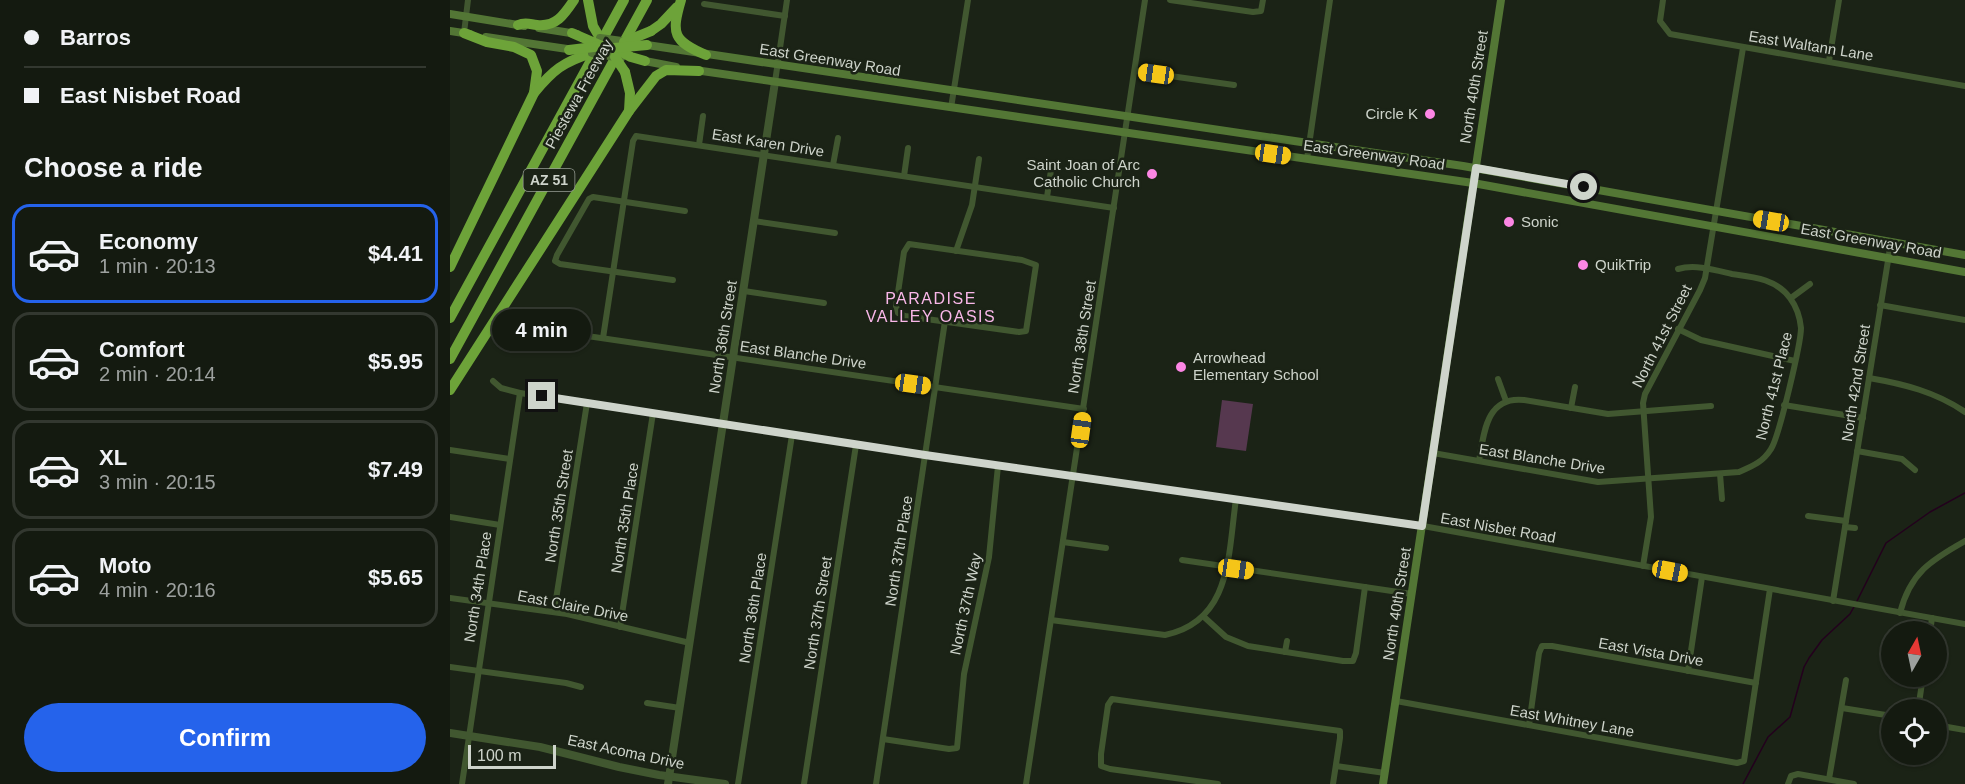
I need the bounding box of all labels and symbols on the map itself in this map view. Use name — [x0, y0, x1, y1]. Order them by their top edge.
street label: East Waltann Lane — [1747, 27, 1875, 64]
street label: North 40th Street — [1456, 28, 1491, 145]
street label: Piestewa Freeway — [541, 36, 616, 151]
street label: East Greenway Road — [758, 40, 902, 79]
car — [1137, 63, 1175, 85]
place label: Circle K — [1365, 105, 1418, 122]
marker: Circle K — [1423, 107, 1437, 121]
street label: East Karen Drive — [711, 125, 825, 160]
street label: East Greenway Road — [1302, 136, 1446, 173]
car — [1254, 143, 1292, 165]
place label: Saint Joan of Arc Catholic Church — [1027, 156, 1140, 190]
marker: Saint Joan of Arc Catholic Church — [1145, 167, 1159, 181]
road number: AZ 51 — [524, 169, 574, 191]
route start — [1570, 173, 1597, 200]
car — [1752, 209, 1790, 233]
place label: Sonic — [1521, 213, 1559, 230]
marker: Sonic — [1502, 215, 1516, 229]
street label: East Greenway Road — [1799, 220, 1943, 261]
place label: QuikTrip — [1595, 256, 1651, 273]
marker: QuikTrip — [1576, 258, 1590, 272]
street label: North 36th Street — [705, 278, 740, 395]
street label: North 38th Street — [1064, 278, 1099, 395]
street label: North 41st Street — [1628, 281, 1695, 390]
district label: PARADISE VALLEY OASIS — [866, 290, 996, 325]
callout: 4 min — [492, 309, 592, 351]
street label: North 42nd Street — [1838, 322, 1873, 443]
street label: North 41st Place — [1752, 330, 1795, 442]
street label: East Blanche Drive — [739, 337, 867, 372]
place label: Arrowhead Elementary School — [1193, 349, 1319, 383]
marker: Arrowhead Elementary School — [1174, 360, 1188, 374]
car — [894, 373, 932, 395]
route end — [528, 382, 555, 409]
car — [1070, 411, 1092, 449]
street label: East Blanche Drive — [1478, 440, 1606, 477]
street label: North 35th Street — [541, 447, 576, 564]
street label: North 35th Place — [607, 461, 642, 574]
street label: North 37th Place — [881, 494, 916, 607]
street label: East Nisbet Road — [1439, 509, 1557, 546]
street label: North 34th Place — [460, 530, 495, 643]
street label: North 40th Street — [1379, 545, 1414, 662]
street label: North 36th Place — [735, 551, 770, 664]
street label: North 37th Way — [946, 551, 985, 656]
street label: North 37th Street — [800, 554, 835, 671]
car — [1217, 558, 1255, 580]
car — [1651, 559, 1689, 583]
street label: East Claire Drive — [516, 586, 630, 625]
north arrow — [1881, 621, 1947, 687]
street label: East Vista Drive — [1597, 634, 1705, 669]
street label: East Whitney Lane — [1509, 701, 1636, 740]
street label: East Acoma Drive — [566, 731, 686, 772]
scale bar — [468, 742, 556, 770]

